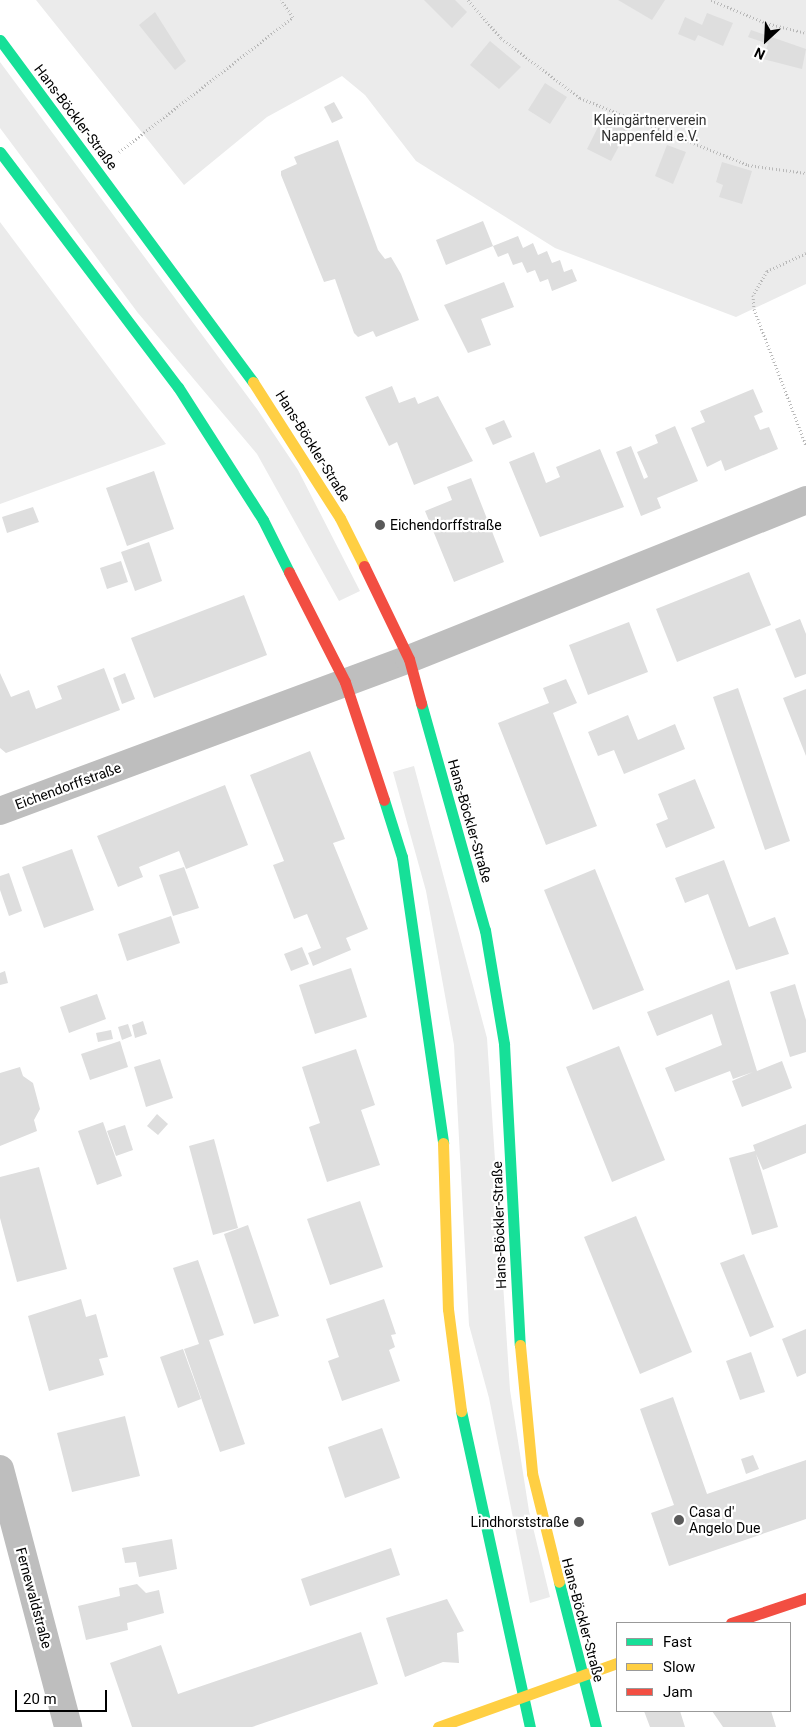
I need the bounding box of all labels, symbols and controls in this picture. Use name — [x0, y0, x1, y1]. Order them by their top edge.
north arrow — [741, 15, 791, 65]
text: N — [752, 44, 768, 63]
street label: Hans-Böckler-Straße — [31, 61, 121, 173]
park label: Kleingärtnerverein Nappenfeld e.V. — [593, 112, 707, 144]
street label: Hans-Böckler-Straße — [272, 387, 354, 505]
place label: Eichendorffstraße — [390, 517, 502, 533]
marker: Eichendorffstraße — [374, 519, 386, 531]
street label: Hans-Böckler-Straße — [444, 757, 496, 885]
street label: Eichendorffstraße — [13, 759, 123, 813]
street label: Hans-Böckler-Straße — [488, 1161, 510, 1289]
place label: Casa d' Angelo Due — [689, 1504, 760, 1536]
place label: Lindhorststraße — [471, 1514, 569, 1530]
marker: Casa d' Angelo Due — [673, 1514, 685, 1526]
marker: Lindhorststraße — [573, 1516, 585, 1528]
street label: Fernewaldstraße — [12, 1546, 56, 1650]
street label: Hans-Böckler-Straße — [558, 1556, 608, 1684]
legend — [616, 1622, 791, 1712]
text: Fast — [663, 1633, 692, 1651]
text: Slow — [663, 1658, 695, 1676]
scale bar — [18, 1680, 110, 1712]
text: Jam — [663, 1683, 693, 1701]
text: 20 m — [23, 1690, 57, 1708]

